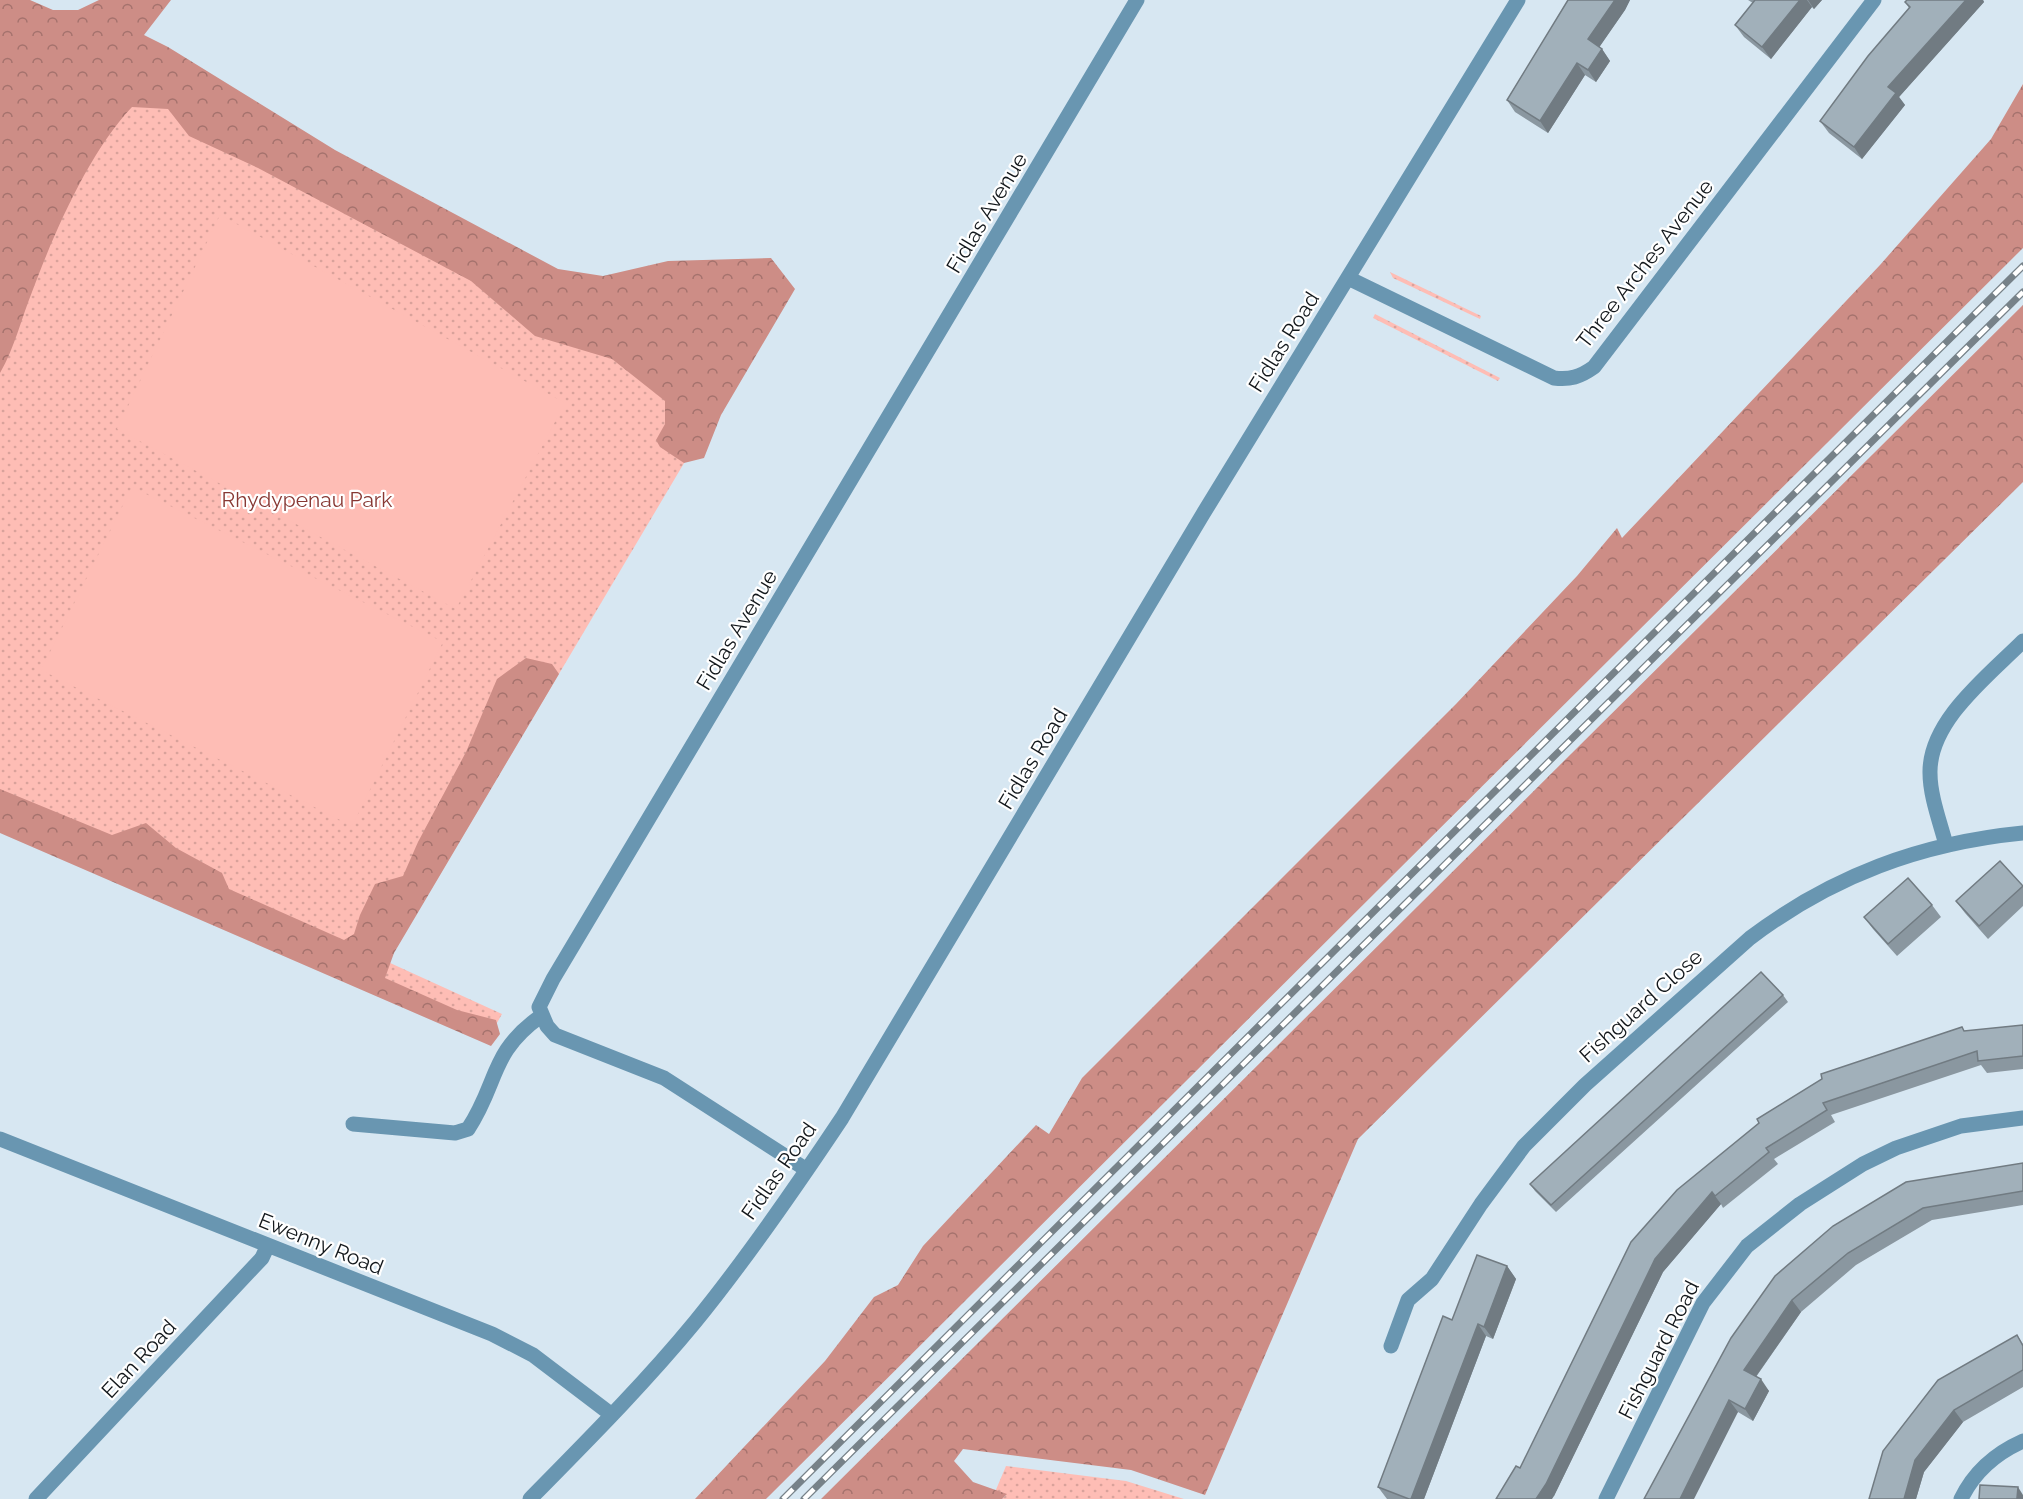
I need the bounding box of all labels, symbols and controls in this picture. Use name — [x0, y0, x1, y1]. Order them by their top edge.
street label: Fidlas Avenue — [941, 148, 1032, 277]
street label: Three Arches Avenue — [1571, 174, 1718, 353]
street label: Fidlas Road — [1243, 287, 1324, 396]
park label: Rhydypenau Park — [222, 487, 392, 512]
street label: Fidlas Avenue — [691, 565, 782, 694]
street label: Fidlas Road — [993, 704, 1072, 814]
street label: Fishguard Close — [1574, 944, 1707, 1067]
street label: Fidlas Road — [736, 1117, 821, 1224]
street label: Ewenny Road — [255, 1207, 387, 1280]
street label: Fishguard Road — [1613, 1276, 1704, 1423]
street label: Elan Road — [96, 1314, 181, 1403]

